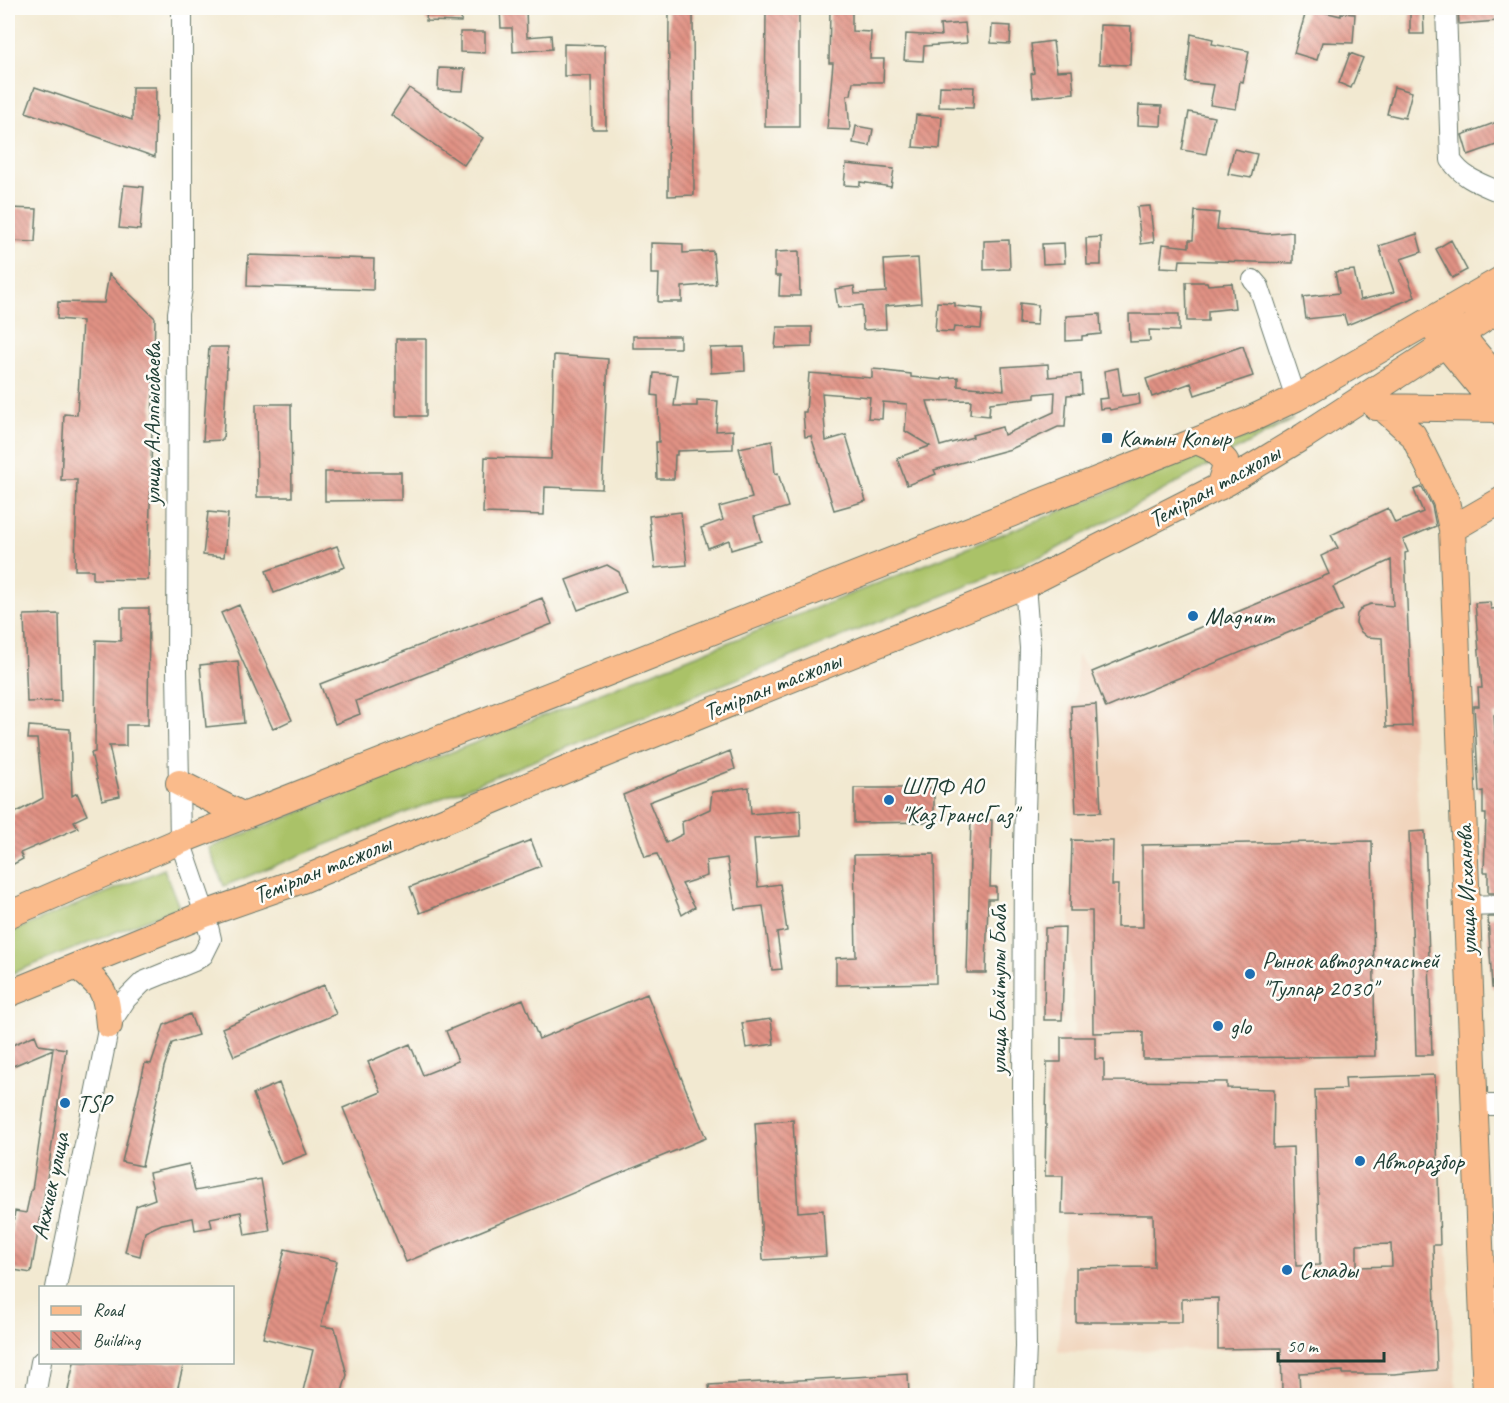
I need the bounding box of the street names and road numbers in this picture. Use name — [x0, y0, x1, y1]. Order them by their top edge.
street label: улица А.Алпысбаева — [137, 341, 167, 507]
street label: Темірлан тасжолы — [1143, 436, 1287, 534]
street label: Темірлан тасжолы — [699, 644, 847, 727]
street label: улица Исханова — [1449, 822, 1483, 957]
street label: Темірлан тасжолы — [249, 827, 397, 910]
street label: улица Байтулы Баба — [983, 904, 1013, 1077]
street label: Акжиек улица — [24, 1128, 76, 1242]

